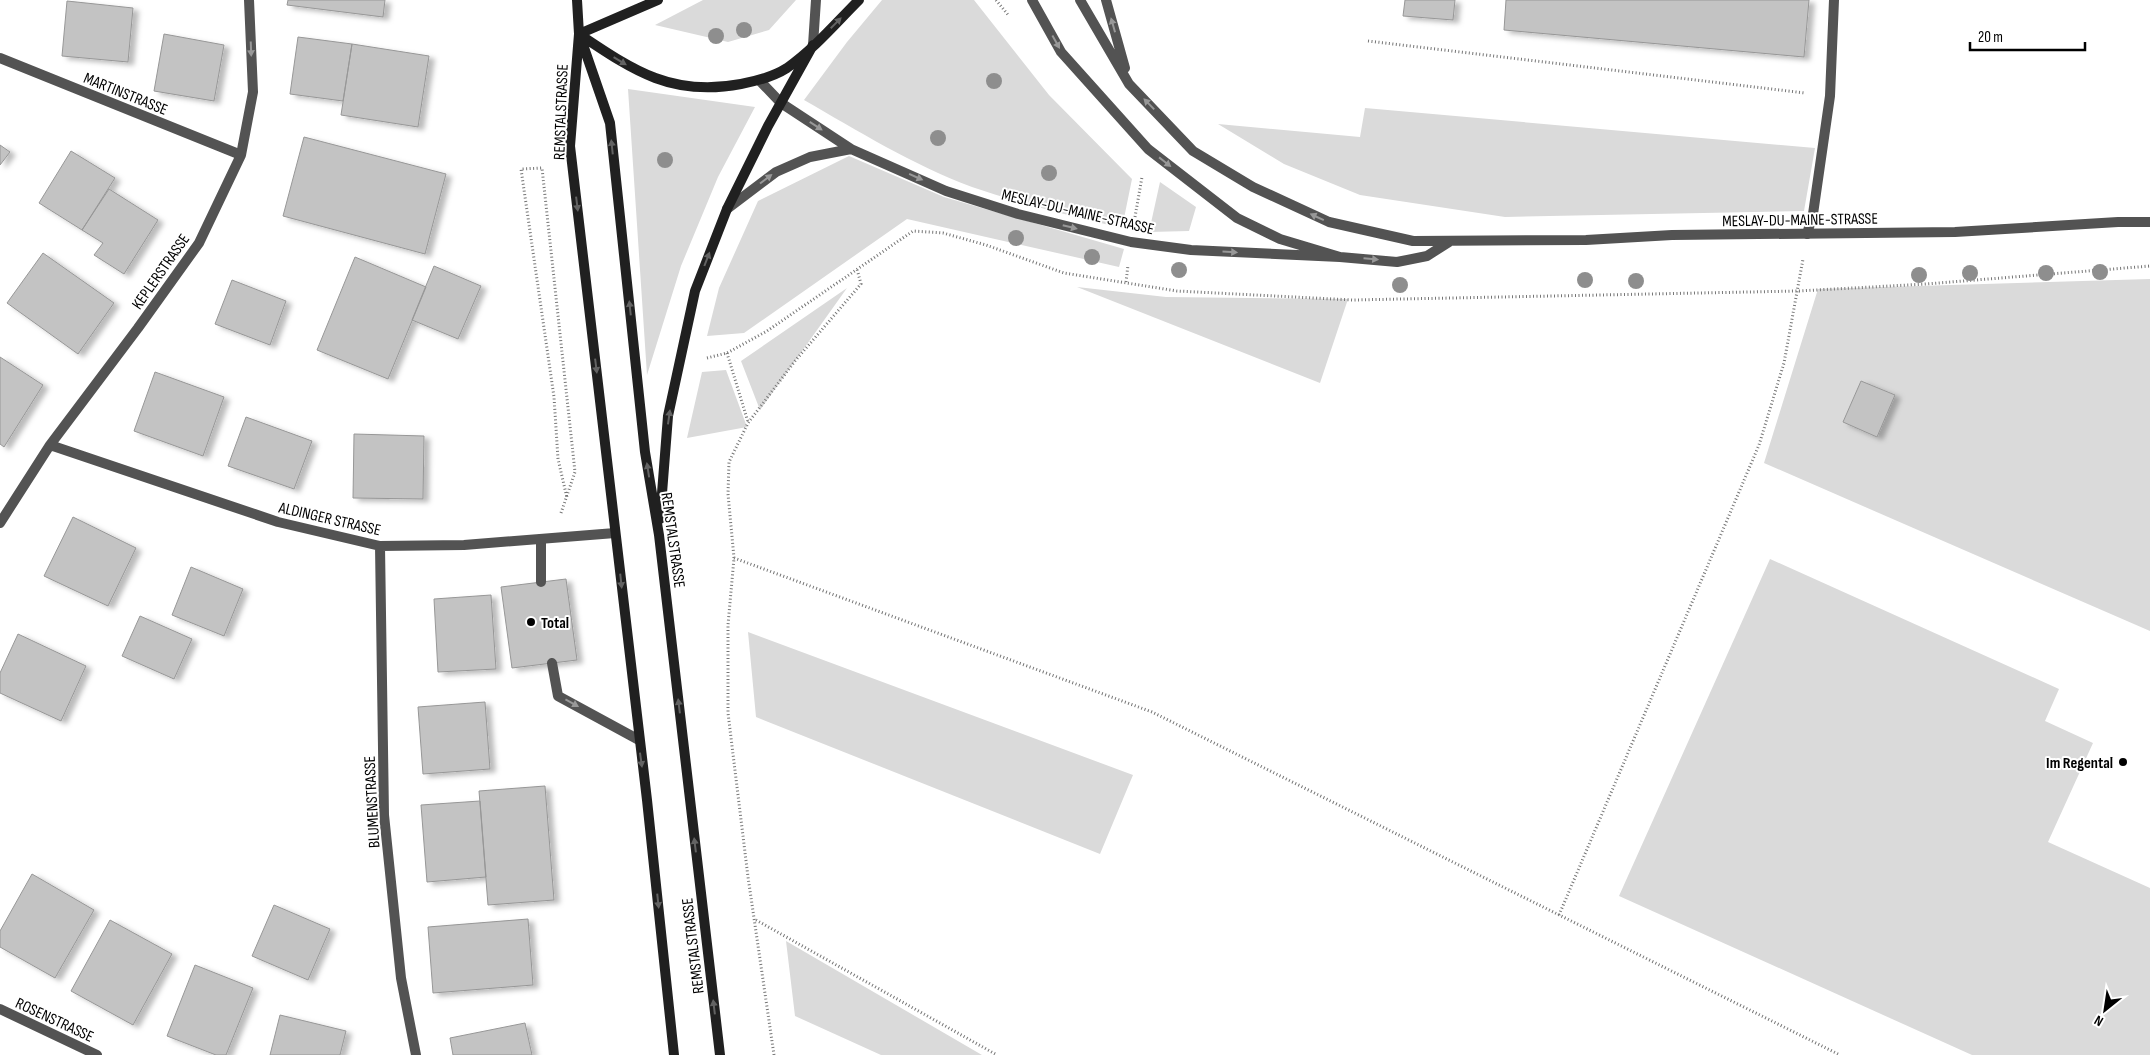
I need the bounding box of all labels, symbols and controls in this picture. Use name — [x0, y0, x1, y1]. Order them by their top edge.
one-way arrow — [830, 17, 842, 29]
one-way arrow — [1108, 17, 1116, 32]
scale bar — [1970, 20, 2085, 52]
text: 20 m — [1978, 28, 2003, 47]
one-way arrow — [1051, 36, 1060, 49]
one-way arrow — [247, 41, 255, 57]
one-way arrow — [613, 56, 626, 65]
street label: REMSTALSTRASSE — [550, 64, 573, 160]
street label: MARTINSTRASSE — [81, 69, 170, 120]
one-way arrow — [1143, 99, 1155, 111]
one-way arrow — [809, 121, 823, 131]
one-way arrow — [608, 139, 616, 155]
one-way arrow — [1158, 157, 1172, 167]
one-way arrow — [759, 174, 772, 185]
one-way arrow — [909, 174, 923, 182]
street label: MESLAY-DU-MAINE-STRASSE — [1000, 186, 1156, 239]
one-way arrow — [573, 197, 581, 213]
street label: MESLAY-DU-MAINE-STRASSE — [1722, 210, 1878, 231]
one-way arrow — [1310, 212, 1324, 220]
one-way arrow — [1062, 223, 1077, 231]
street label: KEPLERSTRASSE — [128, 230, 194, 313]
one-way arrow — [1222, 248, 1238, 256]
one-way arrow — [704, 252, 711, 267]
one-way arrow — [1363, 256, 1379, 264]
one-way arrow — [626, 300, 634, 316]
one-way arrow — [592, 358, 600, 374]
one-way arrow — [665, 408, 673, 424]
one-way arrow — [644, 461, 652, 477]
street label: REMSTALSTRASSE — [656, 491, 689, 589]
street label: ALDINGER STRASSE — [276, 498, 382, 540]
one-way arrow — [617, 573, 625, 589]
place label: Total — [541, 614, 569, 633]
marker: Total — [525, 616, 537, 628]
one-way arrow — [675, 698, 683, 714]
one-way arrow — [565, 699, 578, 708]
one-way arrow — [637, 752, 645, 768]
place label: Im Regental — [2046, 754, 2113, 773]
street label: BLUMENSTRASSE — [361, 755, 384, 849]
marker: Im Regental — [2117, 756, 2129, 768]
one-way arrow — [691, 837, 699, 853]
one-way arrow — [654, 893, 662, 909]
street label: REMSTALSTRASSE — [678, 897, 709, 995]
north arrow — [2080, 985, 2130, 1035]
street label: ROSENSTRASSE — [12, 994, 96, 1047]
one-way arrow — [710, 998, 718, 1014]
text: N — [2091, 1012, 2106, 1030]

